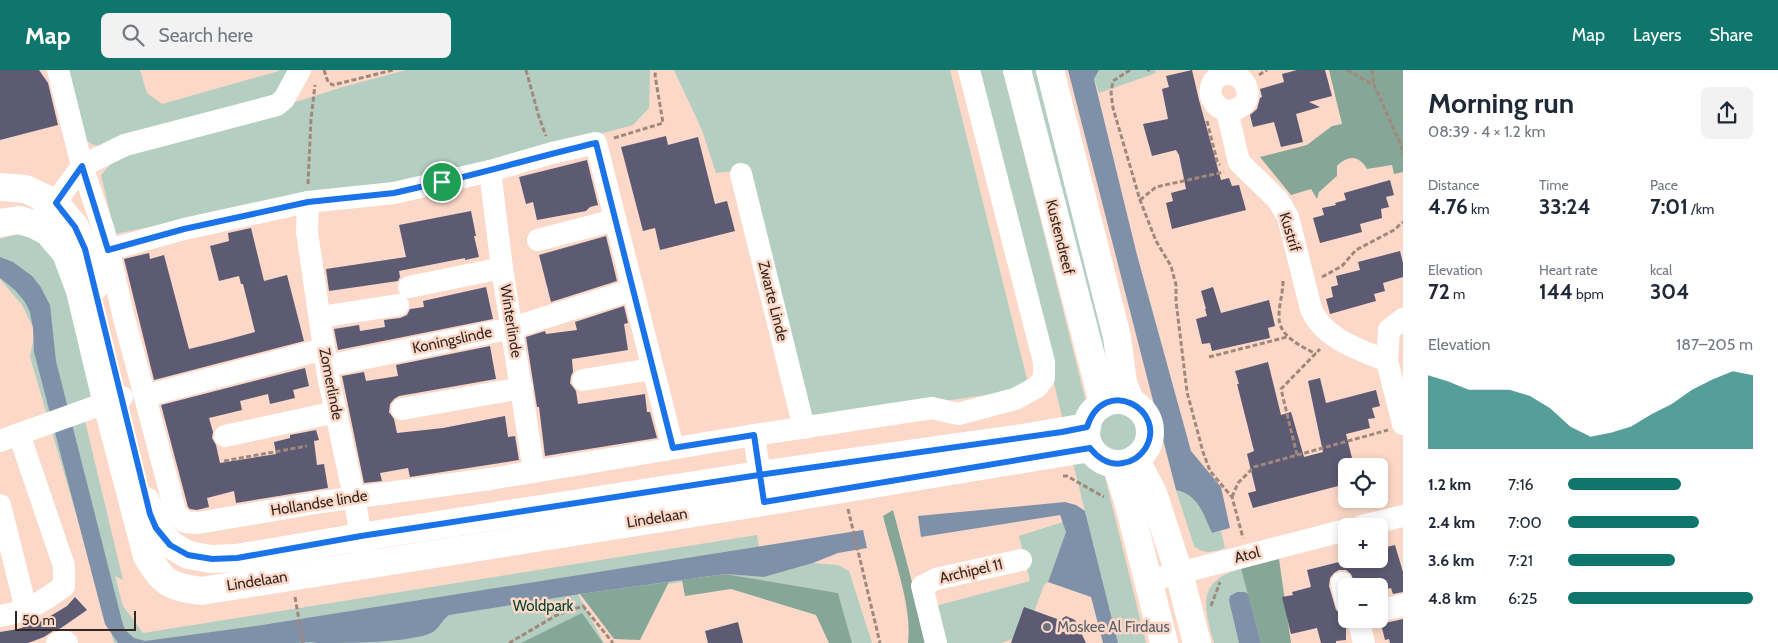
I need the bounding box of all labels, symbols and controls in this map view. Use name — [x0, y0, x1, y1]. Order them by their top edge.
search box — [101, 13, 451, 58]
text: Map — [25, 21, 71, 50]
icon: search — [119, 21, 147, 49]
text: Search here — [159, 24, 253, 47]
text: Map — [1572, 24, 1605, 46]
text: Layers — [1633, 24, 1682, 46]
text: Share — [1710, 24, 1753, 46]
text: Morning run — [1428, 86, 1574, 120]
button: share — [1701, 87, 1753, 139]
text: 08:39 · 4 × 1.2 km — [1428, 122, 1546, 141]
pin — [421, 161, 463, 203]
icon: arrive — [428, 168, 456, 196]
text: Distance — [1428, 176, 1480, 194]
text: Time — [1539, 176, 1569, 194]
text: Pace — [1650, 176, 1678, 194]
text: 4.76 — [1428, 194, 1468, 219]
text: 33:24 — [1539, 194, 1590, 219]
text: 7:01 — [1650, 194, 1688, 219]
street label: Kustendreef — [1042, 198, 1078, 276]
text: km — [1468, 200, 1489, 218]
text: /km — [1688, 200, 1714, 218]
street label: Kustrif — [1276, 210, 1304, 254]
street label: Zwarte Linde — [754, 259, 792, 343]
text: Elevation — [1428, 261, 1483, 279]
text: Heart rate — [1539, 261, 1598, 279]
text: kcal — [1650, 261, 1672, 279]
text: 72 — [1428, 279, 1450, 304]
text: 144 — [1539, 279, 1573, 304]
text: 304 — [1650, 279, 1689, 304]
street label: Winterlinde — [496, 283, 526, 359]
text: m — [1450, 285, 1465, 303]
text: bpm — [1573, 285, 1604, 303]
street label: Koningslinde — [411, 323, 494, 357]
text: Elevation — [1428, 335, 1491, 354]
text: 187–205 m — [1676, 335, 1753, 354]
street label: Zomerlinde — [315, 347, 347, 422]
map controls — [1338, 458, 1388, 628]
button: locate — [1338, 458, 1388, 508]
text: 1.2 km — [1428, 475, 1471, 494]
text: 7:16 — [1508, 475, 1534, 494]
street label: Hollandse linde — [269, 486, 369, 520]
street label: Lindelaan — [625, 504, 689, 532]
text: 2.4 km — [1428, 513, 1475, 532]
text: 7:00 — [1508, 513, 1542, 532]
button: + — [1338, 518, 1388, 568]
street label: Atol — [1232, 543, 1262, 567]
text: 3.6 km — [1428, 551, 1474, 570]
text: 7:21 — [1508, 551, 1533, 570]
street label: Archipel 11 — [937, 555, 1005, 587]
street label: Lindelaan — [225, 567, 289, 595]
button: − — [1338, 578, 1388, 628]
text: 4.8 km — [1428, 589, 1476, 608]
text: 6:25 — [1508, 589, 1537, 608]
park label: Woldpark — [513, 597, 574, 615]
scale bar — [15, 608, 136, 631]
text: 50 m — [22, 611, 55, 629]
place label: Moskee Al Firdaus — [1057, 618, 1170, 636]
marker: Moskee Al Firdaus — [1041, 621, 1053, 633]

